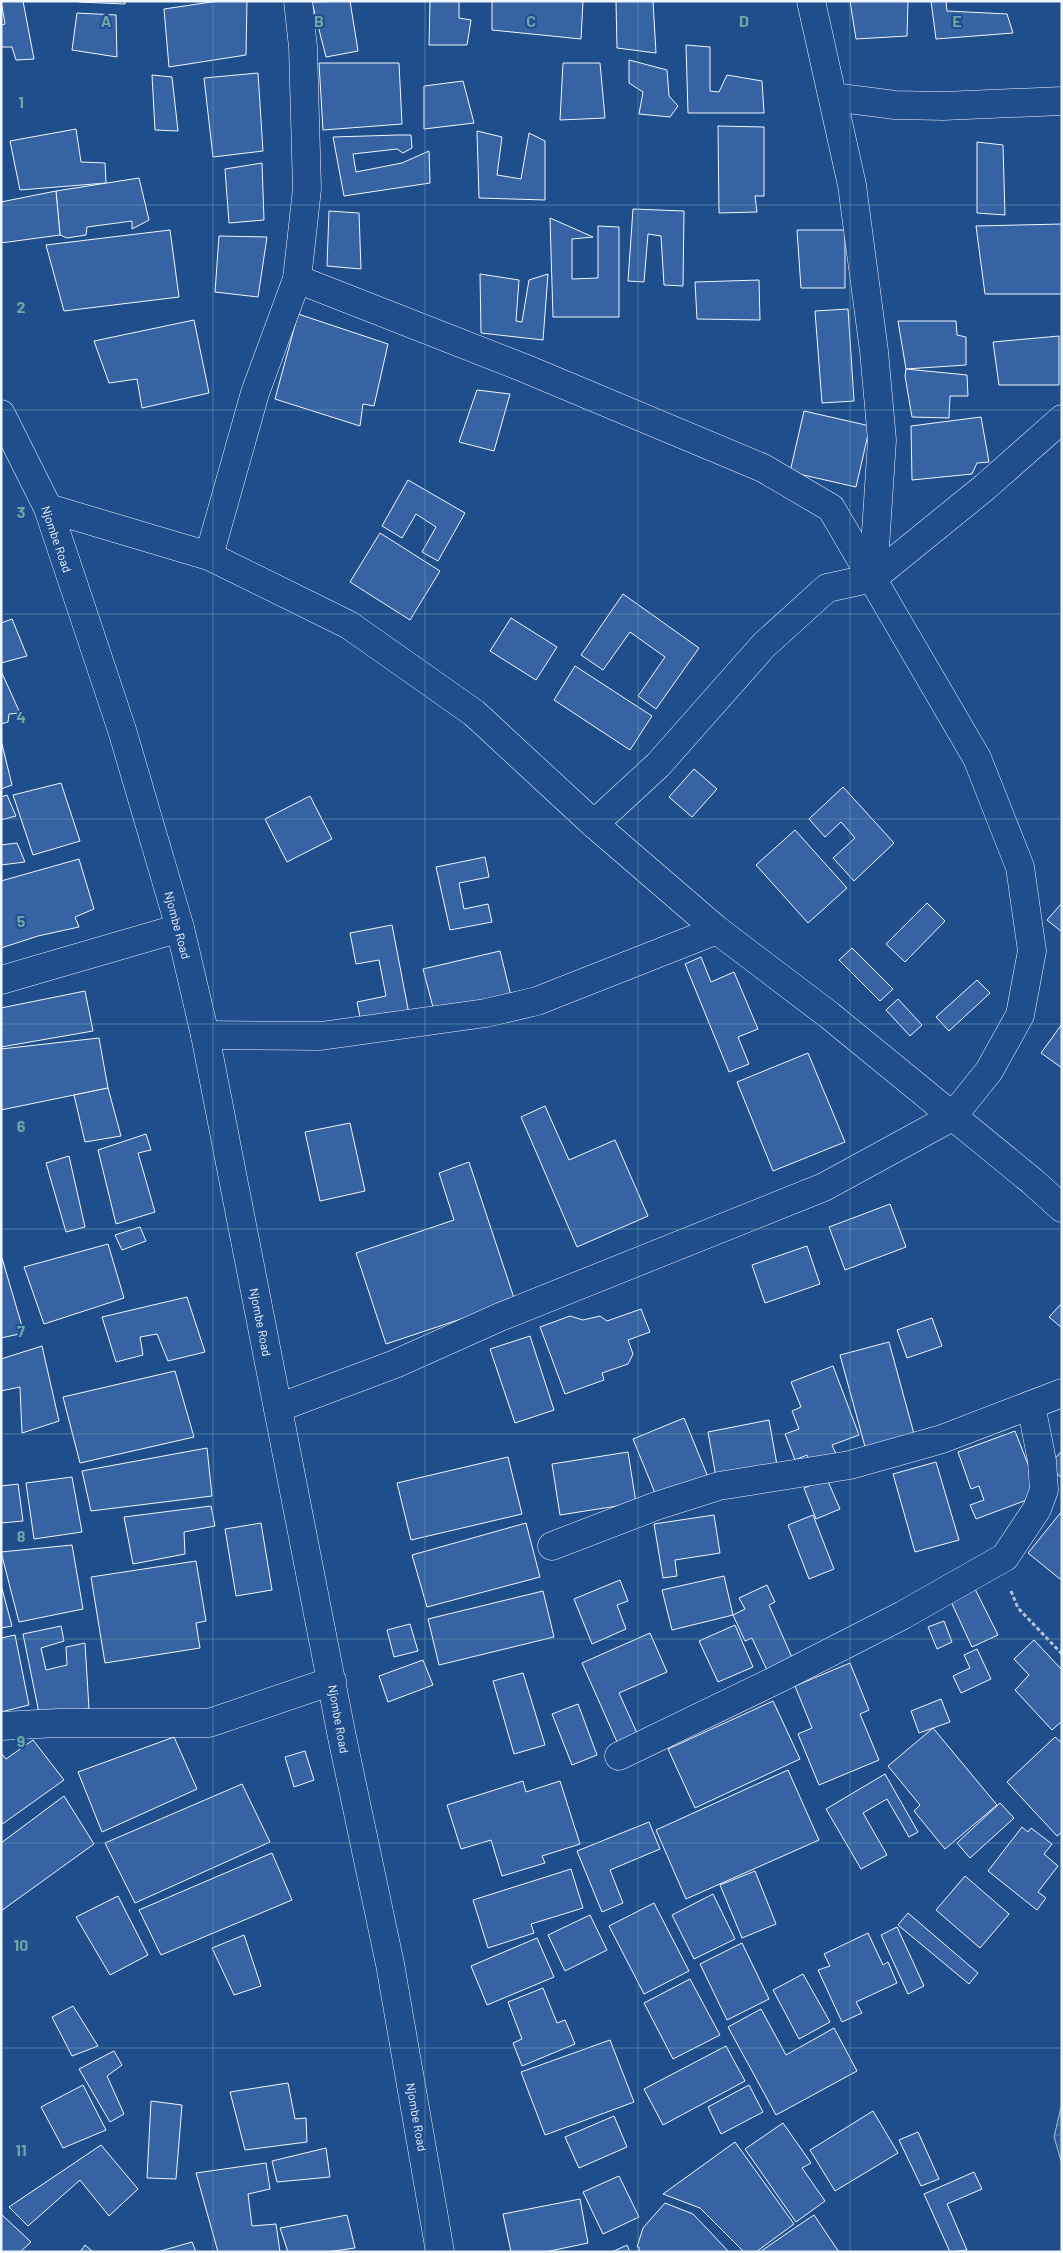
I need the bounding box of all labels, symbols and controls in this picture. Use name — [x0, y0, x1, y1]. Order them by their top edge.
text: A — [101, 11, 112, 30]
text: B — [314, 11, 324, 30]
text: C — [526, 11, 536, 30]
text: D — [739, 11, 749, 30]
text: E — [952, 11, 962, 30]
text: 1 — [18, 92, 24, 111]
text: 2 — [17, 297, 26, 316]
text: 3 — [17, 502, 25, 521]
street label: Njombe Road — [39, 504, 75, 574]
text: 4 — [16, 707, 26, 726]
street label: Njombe Road — [162, 890, 194, 960]
text: 5 — [17, 911, 26, 930]
text: 6 — [17, 1116, 26, 1135]
street label: Njombe Road — [248, 1287, 274, 1357]
text: 7 — [17, 1321, 25, 1340]
text: 8 — [17, 1526, 26, 1545]
street label: Njombe Road — [326, 1684, 352, 1754]
text: 9 — [17, 1731, 25, 1750]
text: 10 — [14, 1935, 28, 1954]
street label: Njombe Road — [404, 2082, 430, 2152]
text: 11 — [15, 2140, 27, 2159]

